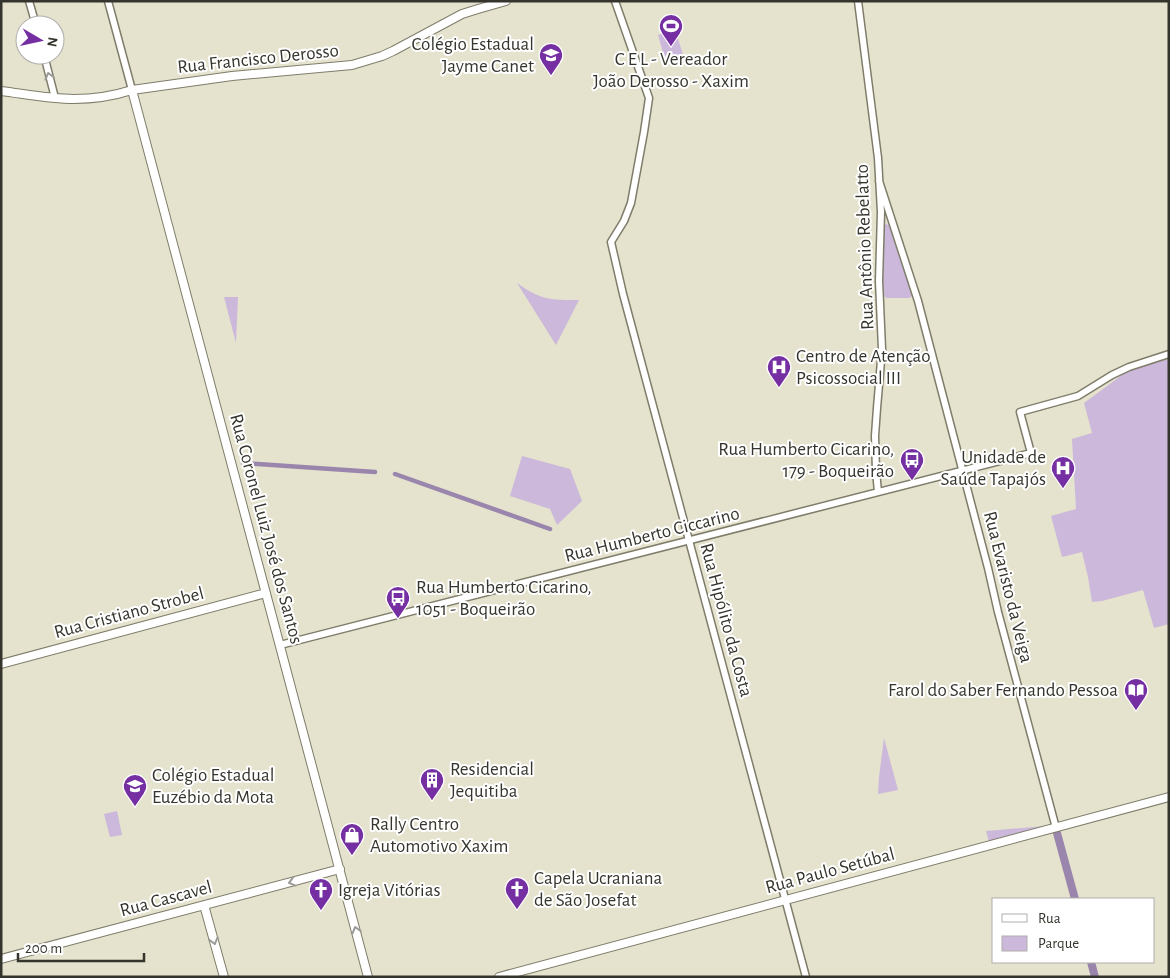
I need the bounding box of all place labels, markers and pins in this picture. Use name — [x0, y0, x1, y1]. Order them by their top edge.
sports icon: C E L - Vereador João Derosso - Xaxim — [658, 13, 684, 47]
place label: Colégio Estadual Jayme Canet — [412, 35, 534, 76]
school or university icon: Colégio Estadual Jayme Canet — [538, 42, 564, 76]
place label: C E L - Vereador João Derosso - Xaxim — [593, 50, 749, 91]
place label: Centro de Atenção Psicossocial III — [796, 347, 931, 388]
hospital icon: Centro de Atenção Psicossocial III — [766, 354, 792, 388]
place label: Rua Humberto Cicarino, 179 - Boqueirão — [718, 440, 894, 481]
bus stop icon: Rua Humberto Cicarino, 179 - Boqueirão — [899, 447, 925, 481]
place label: Unidade de Saúde Tapajós — [941, 448, 1046, 489]
hospital icon: Unidade de Saúde Tapajós — [1050, 455, 1076, 489]
place label: Rua Humberto Cicarino, 1051 - Boqueirão — [416, 578, 592, 619]
bus stop icon: Rua Humberto Cicarino, 1051 - Boqueirão — [385, 585, 411, 619]
library icon: Farol do Saber Fernando Pessoa — [1123, 677, 1149, 711]
place label: Farol do Saber Fernando Pessoa — [888, 681, 1118, 700]
place label: Residencial Jequitiba — [450, 760, 534, 801]
place label: Colégio Estadual Euzébio da Mota — [152, 766, 274, 807]
building icon: Residencial Jequitiba — [419, 767, 445, 801]
school or university icon: Colégio Estadual Euzébio da Mota — [122, 773, 148, 807]
place label: Rally Centro Automotivo Xaxim — [370, 815, 509, 856]
shop icon: Rally Centro Automotivo Xaxim — [339, 822, 365, 856]
place label: Capela Ucraniana de São Josefat — [534, 869, 662, 910]
church icon: Capela Ucraniana de São Josefat — [504, 876, 530, 910]
church icon: Igreja Vitórias — [308, 877, 334, 911]
place label: Igreja Vitórias — [338, 881, 441, 900]

